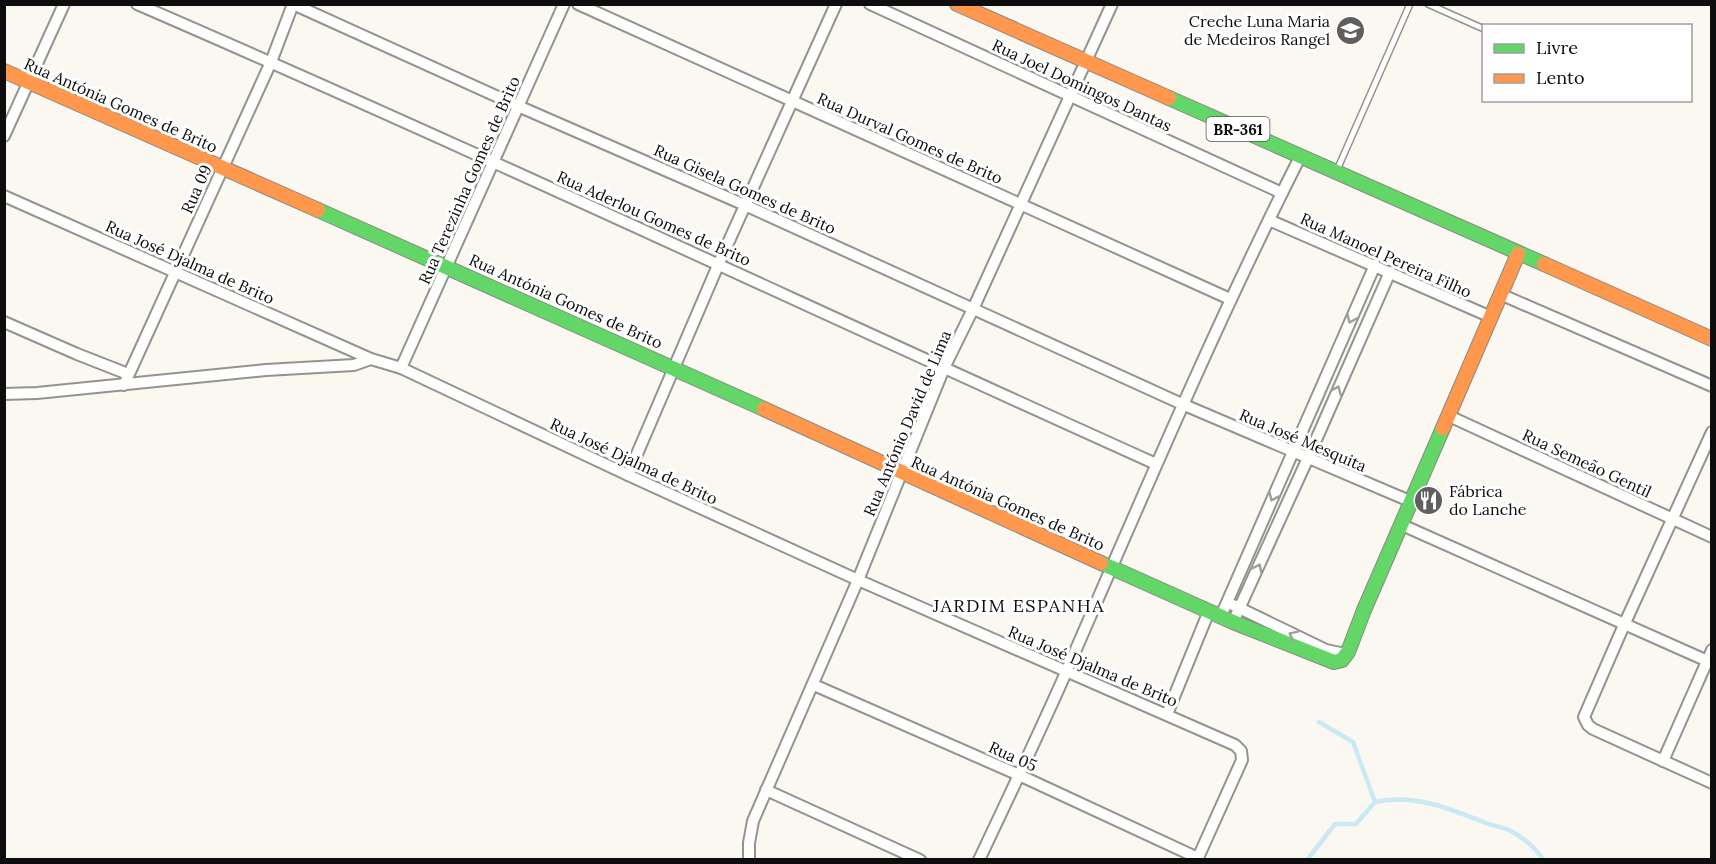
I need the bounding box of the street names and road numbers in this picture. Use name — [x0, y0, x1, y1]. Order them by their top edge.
street label: Rua Joel Domingos Dantas — [989, 35, 1175, 135]
street label: Rua Antónia Gomes de Brito — [21, 53, 221, 157]
street label: Rua Terezinha Gomes de Brito — [414, 73, 524, 287]
street label: Rua Durval Gomes de Brito — [814, 88, 1006, 188]
road number: BR-361 — [1206, 117, 1270, 141]
street label: Rua Gisela Gomes de Brito — [651, 140, 839, 238]
street label: Rua 09 — [176, 162, 216, 216]
street label: Rua Aderlou Gomes de Brito — [554, 166, 754, 270]
street label: Rua Manoel Pereira Filho — [1297, 208, 1475, 302]
street label: Rua José Djalma de Brito — [103, 216, 277, 308]
street label: Rua Antónia Gomes de Brito — [466, 249, 666, 353]
street label: Rua António David de Lima — [859, 327, 955, 519]
street label: Rua José Mesquita — [1236, 404, 1370, 476]
street label: Rua José Djalma de Brito — [547, 413, 721, 509]
street label: Rua Semeão Gentil — [1519, 424, 1655, 502]
street label: Rua Antónia Gomes de Brito — [908, 451, 1108, 555]
street label: Rua José Djalma de Brito — [1005, 621, 1181, 711]
street label: Rua 05 — [986, 737, 1040, 775]

